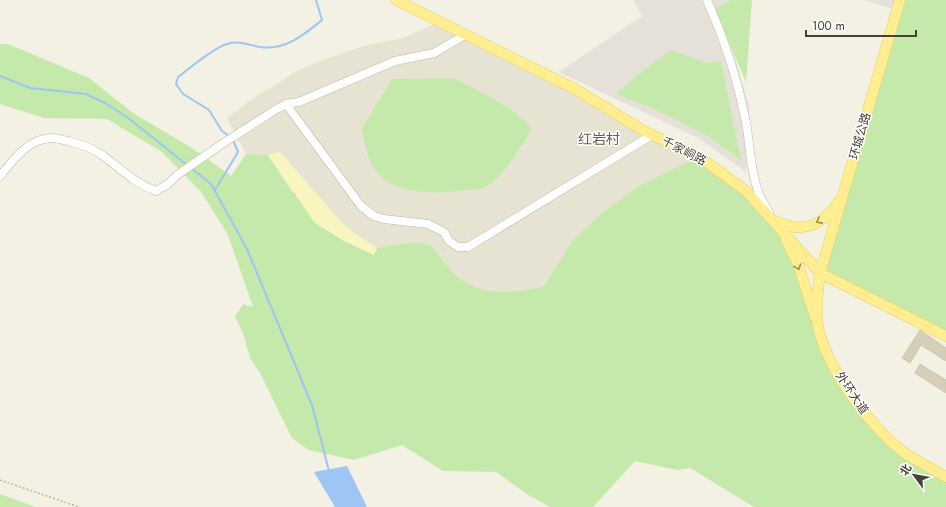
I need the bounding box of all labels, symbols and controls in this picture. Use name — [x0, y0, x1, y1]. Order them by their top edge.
scale bar — [806, 12, 916, 38]
text: 100 m — [812, 17, 845, 35]
street label: 环城公路 — [845, 110, 875, 162]
district label: 红岩村 — [578, 129, 620, 149]
street label: 千家峒路 — [659, 132, 709, 170]
one-way arrow — [816, 216, 823, 224]
one-way arrow — [794, 263, 802, 270]
street label: 外环大道 — [831, 368, 873, 418]
north arrow — [894, 455, 934, 495]
text: 北 — [896, 461, 915, 479]

